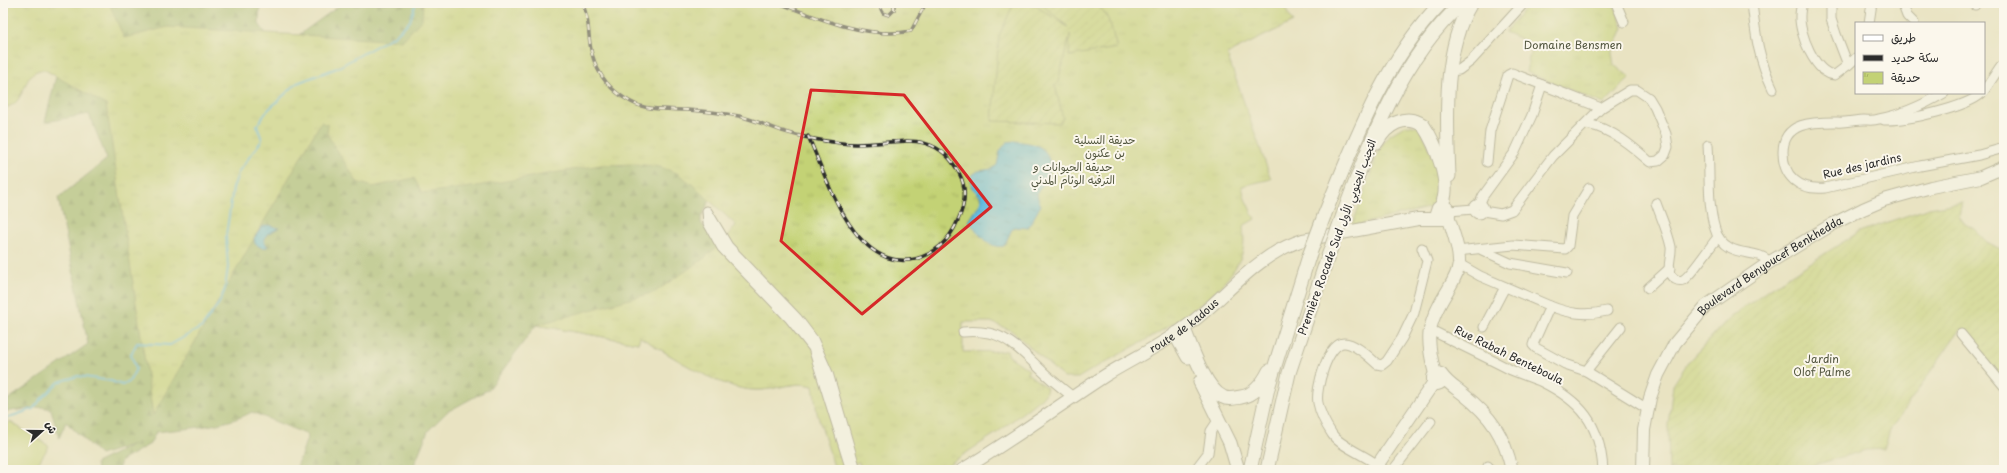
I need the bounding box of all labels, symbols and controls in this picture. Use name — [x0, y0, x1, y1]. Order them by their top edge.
legend — [1855, 22, 1985, 94]
text: طريق — [1891, 28, 1916, 46]
park label: Domaine Bensmen — [1524, 36, 1622, 53]
text: سكة حديد — [1891, 48, 1939, 66]
text: حديقة — [1891, 68, 1920, 86]
park label: حديقة التسلية بن عكنون — [1074, 131, 1136, 161]
street label: Première Rocade Sud التجنب الجنوبي الأول — [1293, 136, 1383, 338]
street label: Rue des jardins — [1821, 148, 1903, 183]
park label: حديقة الحيوانات و الترفيه الوئام المدني — [1031, 158, 1115, 191]
street label: Boulevard Benyoucef Benkhedda — [1693, 211, 1846, 319]
street label: route de kadous — [1146, 294, 1222, 357]
street label: Rue Rabah Benteboula — [1452, 321, 1567, 388]
park label: Jardin Olof Palme — [1793, 350, 1851, 380]
north arrow — [22, 411, 62, 451]
text: ش — [42, 419, 62, 436]

